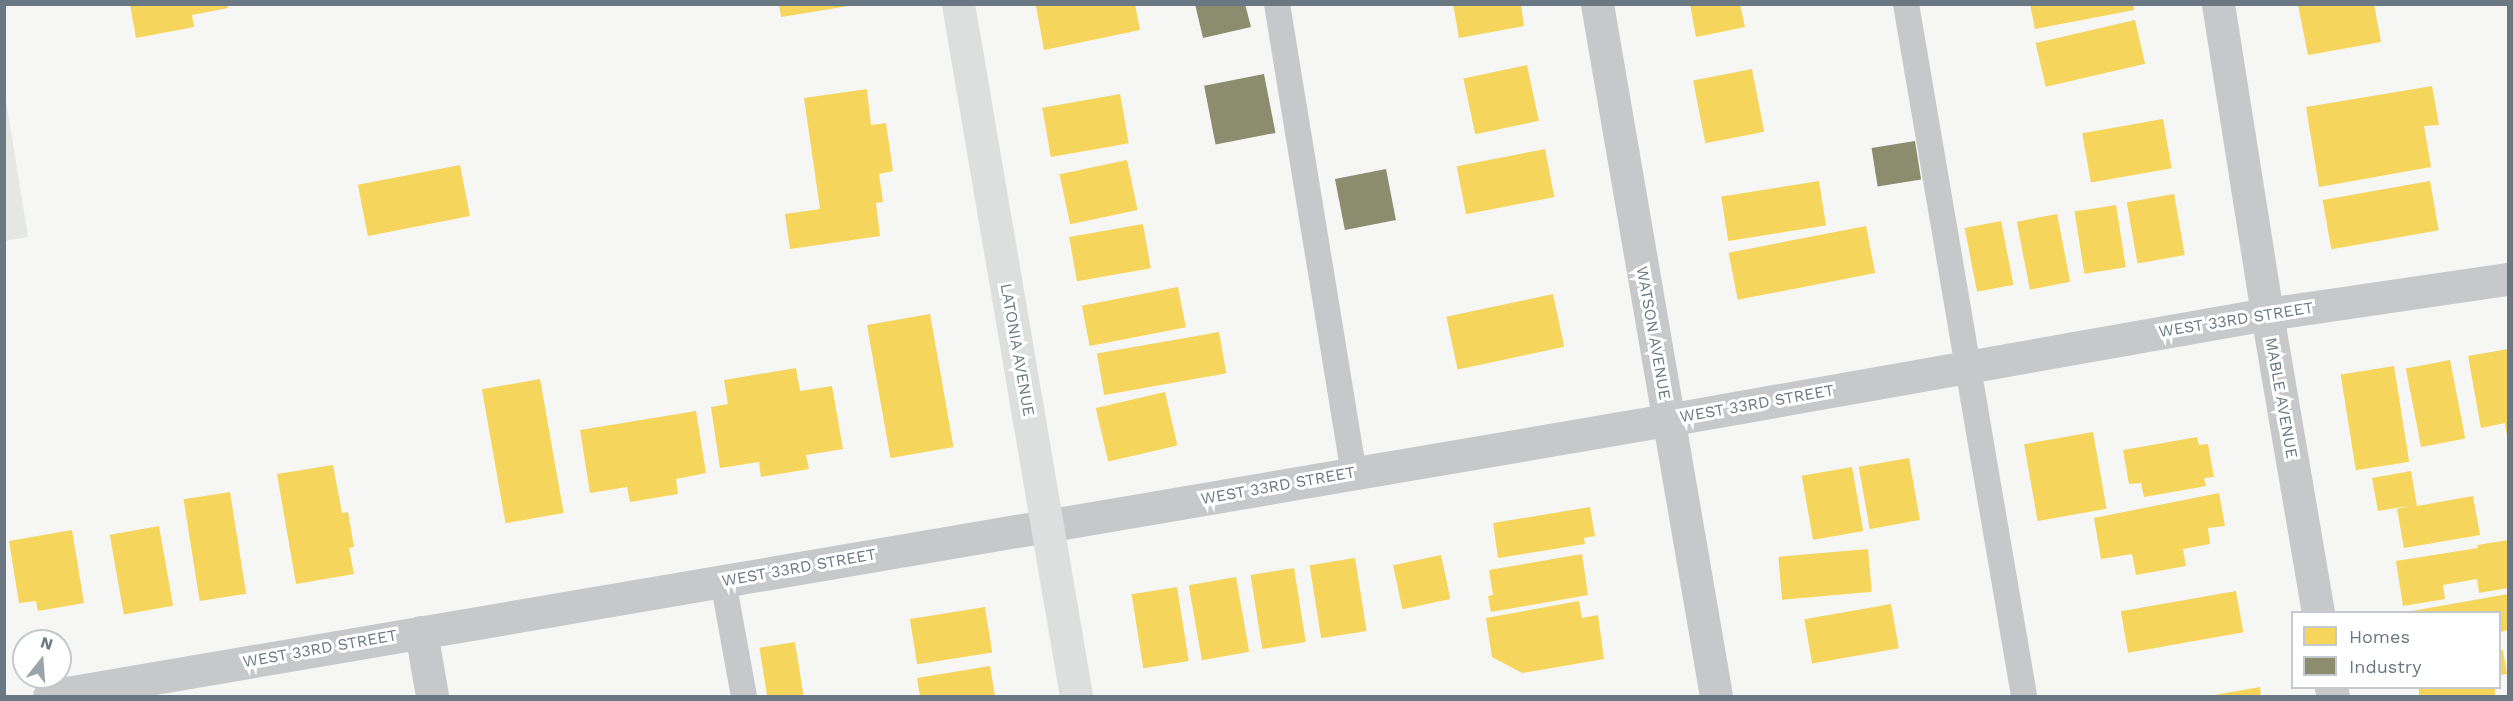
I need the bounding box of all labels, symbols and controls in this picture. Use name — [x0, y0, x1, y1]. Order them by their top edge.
street label: WATSON AVENUE — [1632, 264, 1674, 402]
street label: LATONIA AVENUE — [996, 281, 1038, 419]
street label: WEST 33RD STREET — [2157, 298, 2315, 342]
street label: MABLE AVENUE — [2261, 336, 2301, 460]
street label: WEST 33RD STREET — [1678, 381, 1836, 427]
street label: WEST 33RD STREET — [1199, 463, 1357, 509]
street label: WEST 33RD STREET — [720, 545, 878, 591]
legend — [2291, 611, 2501, 689]
street label: WEST 33RD STREET — [241, 626, 399, 672]
text: Homes — [2349, 626, 2410, 647]
north arrow — [12, 629, 72, 689]
text: N — [38, 632, 55, 654]
text: Industry — [2349, 656, 2421, 677]

